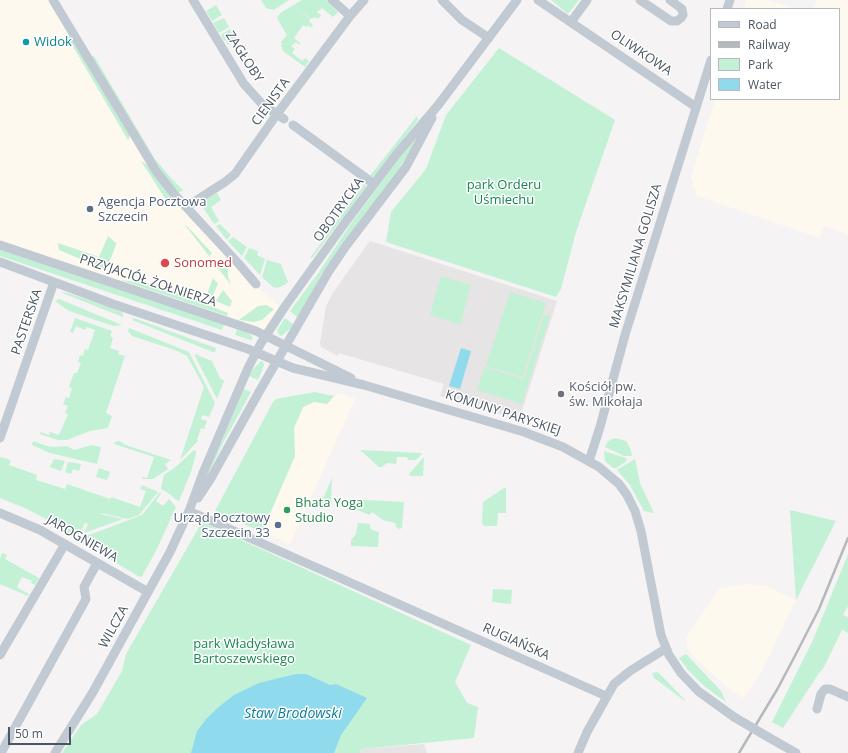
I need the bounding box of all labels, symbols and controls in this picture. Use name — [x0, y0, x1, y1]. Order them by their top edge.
legend — [710, 8, 840, 100]
text: Road — [748, 16, 777, 33]
street label: OLIWKOWA — [607, 27, 675, 79]
street label: ZAGŁOBY — [222, 29, 266, 85]
place label: Widok — [34, 34, 72, 50]
text: Railway — [748, 36, 790, 53]
marker: Widok — [21, 37, 31, 47]
text: Park — [748, 56, 773, 73]
street label: CIENISTA — [249, 75, 293, 129]
text: Water — [748, 76, 782, 93]
street label: OBOTRYCKA — [311, 175, 367, 245]
park label: park Orderu Uśmiechu — [467, 177, 541, 208]
street label: MAKSYMILIANA GOLISZA — [607, 182, 665, 330]
place label: Agencja Pocztowa Szczecin — [98, 194, 206, 225]
marker: Agencja Pocztowa Szczecin — [85, 204, 95, 214]
street label: PRZYJACIÓŁ ŻOŁNIERZA — [78, 251, 218, 311]
place label: Sonomed — [174, 255, 232, 271]
marker: Sonomed — [159, 257, 171, 269]
street label: PASTERSKA — [8, 287, 46, 357]
place label: Kościół pw. św. Mikołaja — [569, 379, 643, 410]
street label: KOMUNY PARYSKIEJ — [443, 387, 563, 439]
marker: Kościół pw. św. Mikołaja — [556, 389, 566, 399]
place label: Bhata Yoga Studio — [295, 495, 363, 526]
marker: Bhata Yoga Studio — [282, 505, 292, 515]
place label: Urząd Pocztowy Szczecin 33 — [174, 510, 270, 541]
street label: JAROGNIEWA — [43, 512, 121, 566]
marker: Urząd Pocztowy Szczecin 33 — [273, 520, 283, 530]
street label: WILCZA — [96, 603, 132, 651]
street label: RUGIAŃSKA — [480, 620, 552, 664]
park label: park Władysława Bartoszewskiego — [193, 636, 295, 667]
water label: Staw Brodowski — [244, 706, 342, 722]
scale bar — [10, 719, 73, 745]
text: 50 m — [15, 725, 43, 742]

